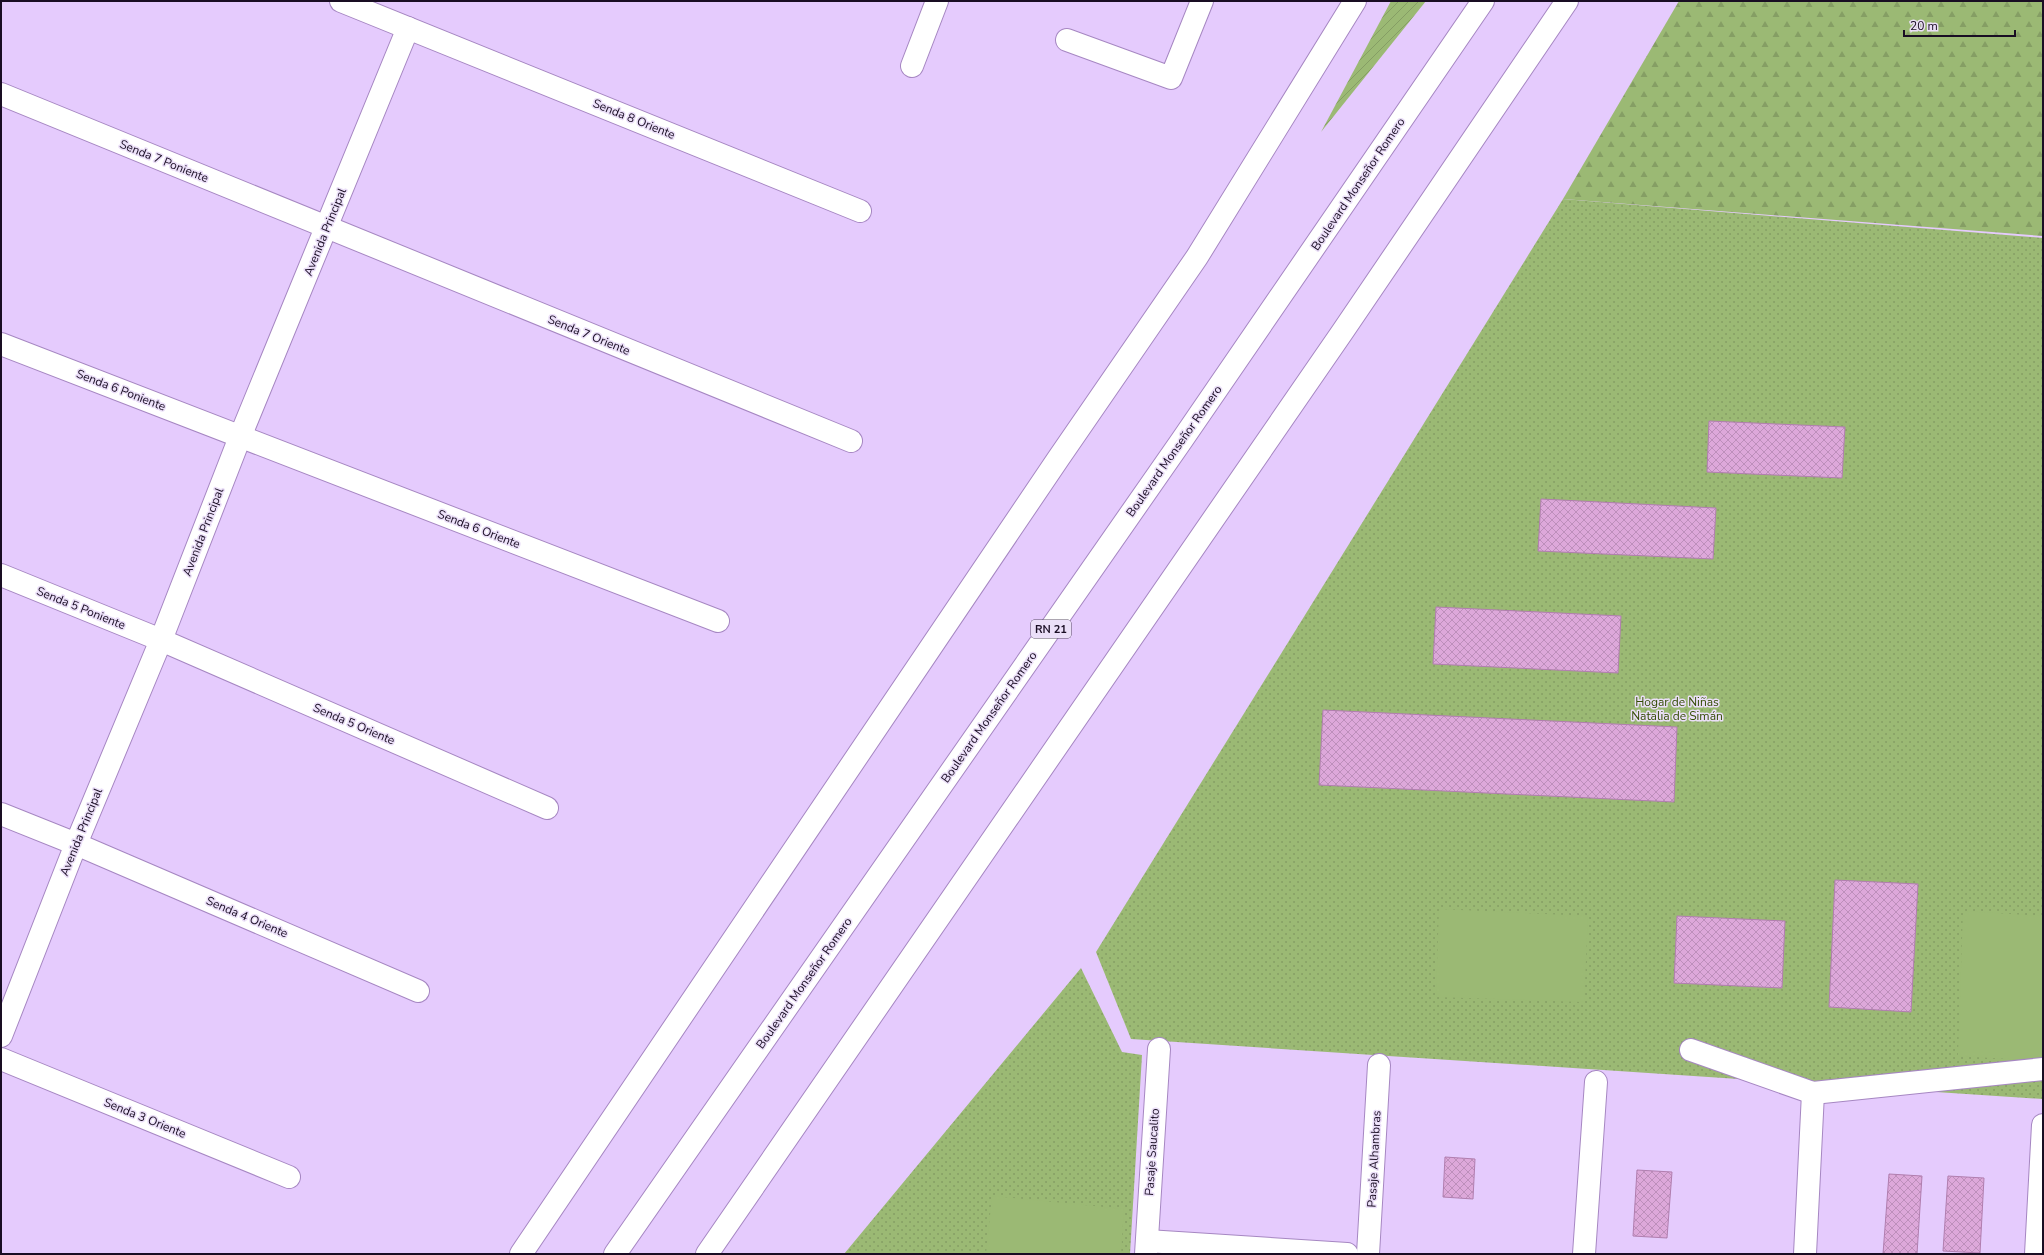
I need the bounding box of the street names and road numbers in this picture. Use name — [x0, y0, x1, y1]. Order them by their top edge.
street label: Senda 8 Oriente — [591, 95, 677, 143]
street label: Boulevard Monseñor Romero — [1307, 114, 1409, 254]
street label: Senda 7 Poniente — [117, 136, 211, 186]
street label: Avenida Principal — [300, 185, 350, 278]
street label: Senda 7 Oriente — [546, 311, 632, 359]
street label: Senda 6 Poniente — [74, 366, 168, 414]
street label: Boulevard Monseñor Romero — [1122, 382, 1226, 520]
street label: Avenida Principal — [179, 485, 227, 579]
street label: Senda 6 Oriente — [435, 506, 523, 552]
street label: Senda 5 Poniente — [34, 583, 128, 633]
road number: RN 21 — [1031, 620, 1071, 638]
street label: Boulevard Monseñor Romero — [937, 648, 1041, 786]
street label: Senda 5 Oriente — [311, 700, 397, 748]
street label: Avenida Principal — [56, 785, 106, 878]
street label: Senda 4 Oriente — [204, 893, 290, 941]
street label: Boulevard Monseñor Romero — [752, 914, 856, 1052]
street label: Senda 3 Oriente — [102, 1094, 188, 1142]
street label: Pasaje Saucalito — [1141, 1107, 1163, 1196]
street label: Pasaje Alhambras — [1363, 1110, 1385, 1208]

